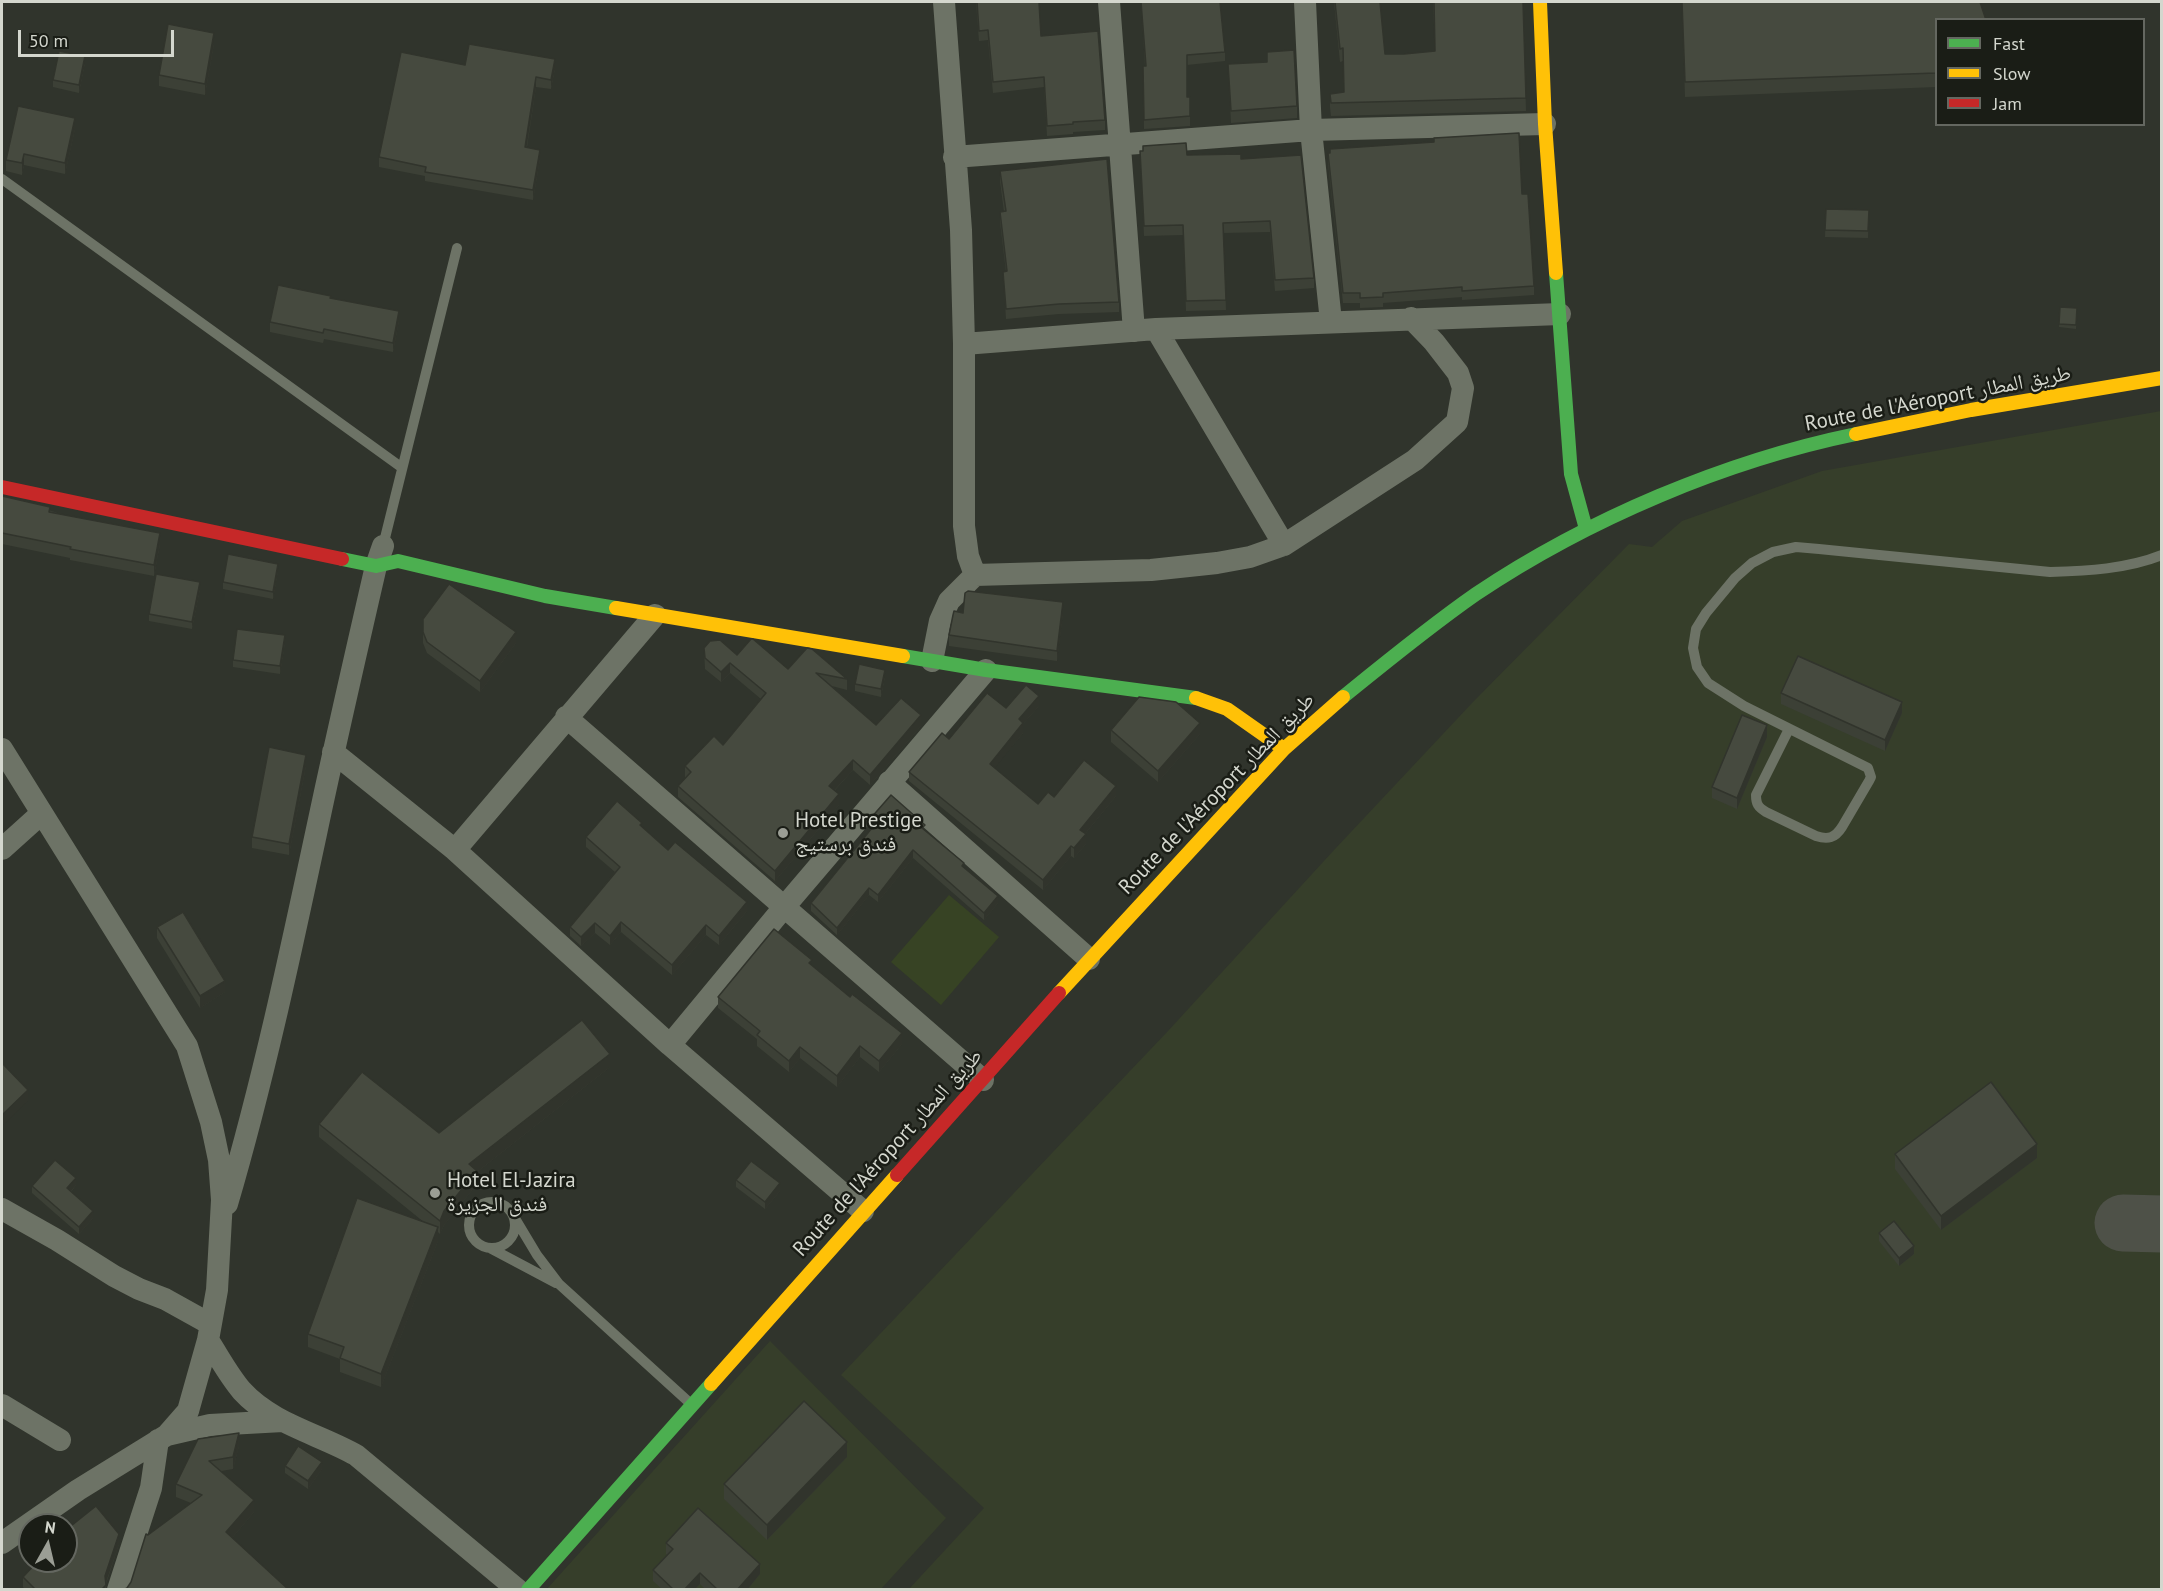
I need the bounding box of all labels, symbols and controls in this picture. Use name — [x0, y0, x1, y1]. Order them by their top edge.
scale bar — [21, 18, 177, 56]
legend — [1935, 18, 2145, 126]
text: 50 m — [29, 29, 68, 52]
text: Fast — [1993, 32, 2025, 55]
text: Slow — [1993, 62, 2031, 85]
text: Jam — [1993, 92, 2022, 115]
street label: Route de l'Aéroport طريق المطار — [1803, 361, 2073, 437]
street label: Route de l'Aéroport طريق المطار — [1114, 688, 1320, 900]
place label: Hotel Prestige فندق برستيج — [795, 808, 922, 858]
marker: Hotel Prestige فندق برستيج — [776, 826, 790, 840]
street label: Route de l'Aéroport طريق المطار — [788, 1044, 988, 1262]
place label: Hotel El-Jazira فندق الجزيرة — [447, 1168, 576, 1218]
marker: Hotel El-Jazira فندق الجزيرة — [428, 1186, 442, 1200]
north arrow — [18, 1513, 78, 1573]
text: N — [44, 1517, 57, 1538]

